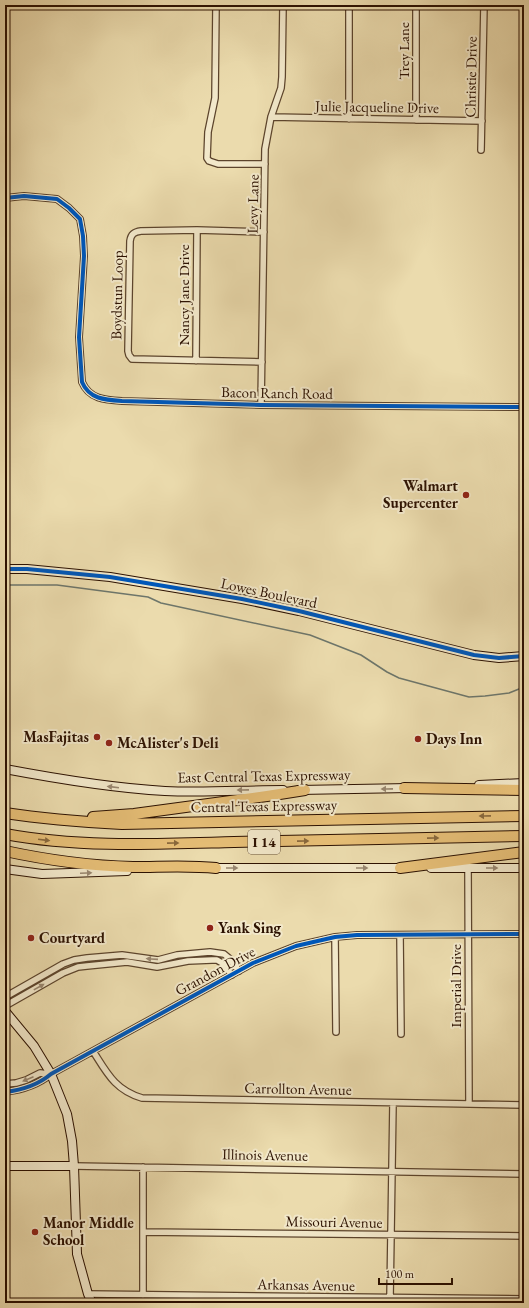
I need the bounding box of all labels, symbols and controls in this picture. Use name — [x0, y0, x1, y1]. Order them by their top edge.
street label: Trey Lane — [394, 22, 413, 80]
street label: Christie Drive — [460, 36, 481, 118]
street label: Julie Jacqueline Drive — [313, 96, 439, 117]
street label: Levy Lane — [242, 174, 263, 234]
street label: Nancy Jane Drive — [174, 244, 193, 346]
street label: Boydstun Loop — [106, 250, 127, 340]
street label: Bacon Ranch Road — [221, 382, 333, 403]
place label: Walmart Supercenter — [383, 476, 459, 512]
marker: Walmart Supercenter — [461, 490, 471, 500]
street label: Lowes Boulevard — [219, 573, 319, 612]
place label: MasFajitas — [23, 727, 89, 746]
place label: Days Inn — [426, 729, 483, 748]
marker: MasFajitas — [92, 732, 102, 742]
place label: McAlister's Deli — [117, 733, 219, 752]
marker: Days Inn — [413, 734, 423, 744]
marker: McAlister's Deli — [104, 738, 114, 748]
street label: East Central Texas Expressway — [177, 764, 351, 787]
one-way arrow — [107, 784, 119, 790]
one-way arrow — [380, 786, 393, 792]
one-way arrow — [237, 787, 249, 794]
street label: Central Texas Expressway — [191, 795, 338, 816]
one-way arrow — [479, 813, 491, 820]
road number: I 14 — [248, 830, 280, 854]
one-way arrow — [427, 835, 440, 841]
one-way arrow — [38, 836, 50, 843]
one-way arrow — [297, 838, 310, 844]
one-way arrow — [167, 840, 179, 847]
one-way arrow — [226, 865, 239, 871]
one-way arrow — [356, 865, 369, 871]
one-way arrow — [486, 865, 499, 871]
one-way arrow — [80, 869, 92, 876]
place label: Yank Sing — [218, 918, 282, 937]
marker: Yank Sing — [205, 923, 215, 933]
place label: Courtyard — [39, 928, 106, 947]
marker: Courtyard — [26, 933, 36, 943]
street label: Grandon Drive — [172, 941, 258, 1000]
street label: Imperial Drive — [446, 944, 465, 1028]
one-way arrow — [146, 956, 158, 963]
one-way arrow — [33, 983, 45, 990]
one-way arrow — [22, 1075, 34, 1082]
street label: Carrollton Avenue — [244, 1078, 352, 1099]
street label: Illinois Avenue — [222, 1144, 308, 1165]
street label: Missouri Avenue — [285, 1211, 383, 1232]
place label: Manor Middle School — [43, 1213, 134, 1249]
marker: Manor Middle School — [30, 1227, 40, 1237]
scale bar — [379, 1260, 452, 1286]
text: 100 m — [385, 1266, 415, 1282]
street label: Arkansas Avenue — [256, 1274, 355, 1295]

